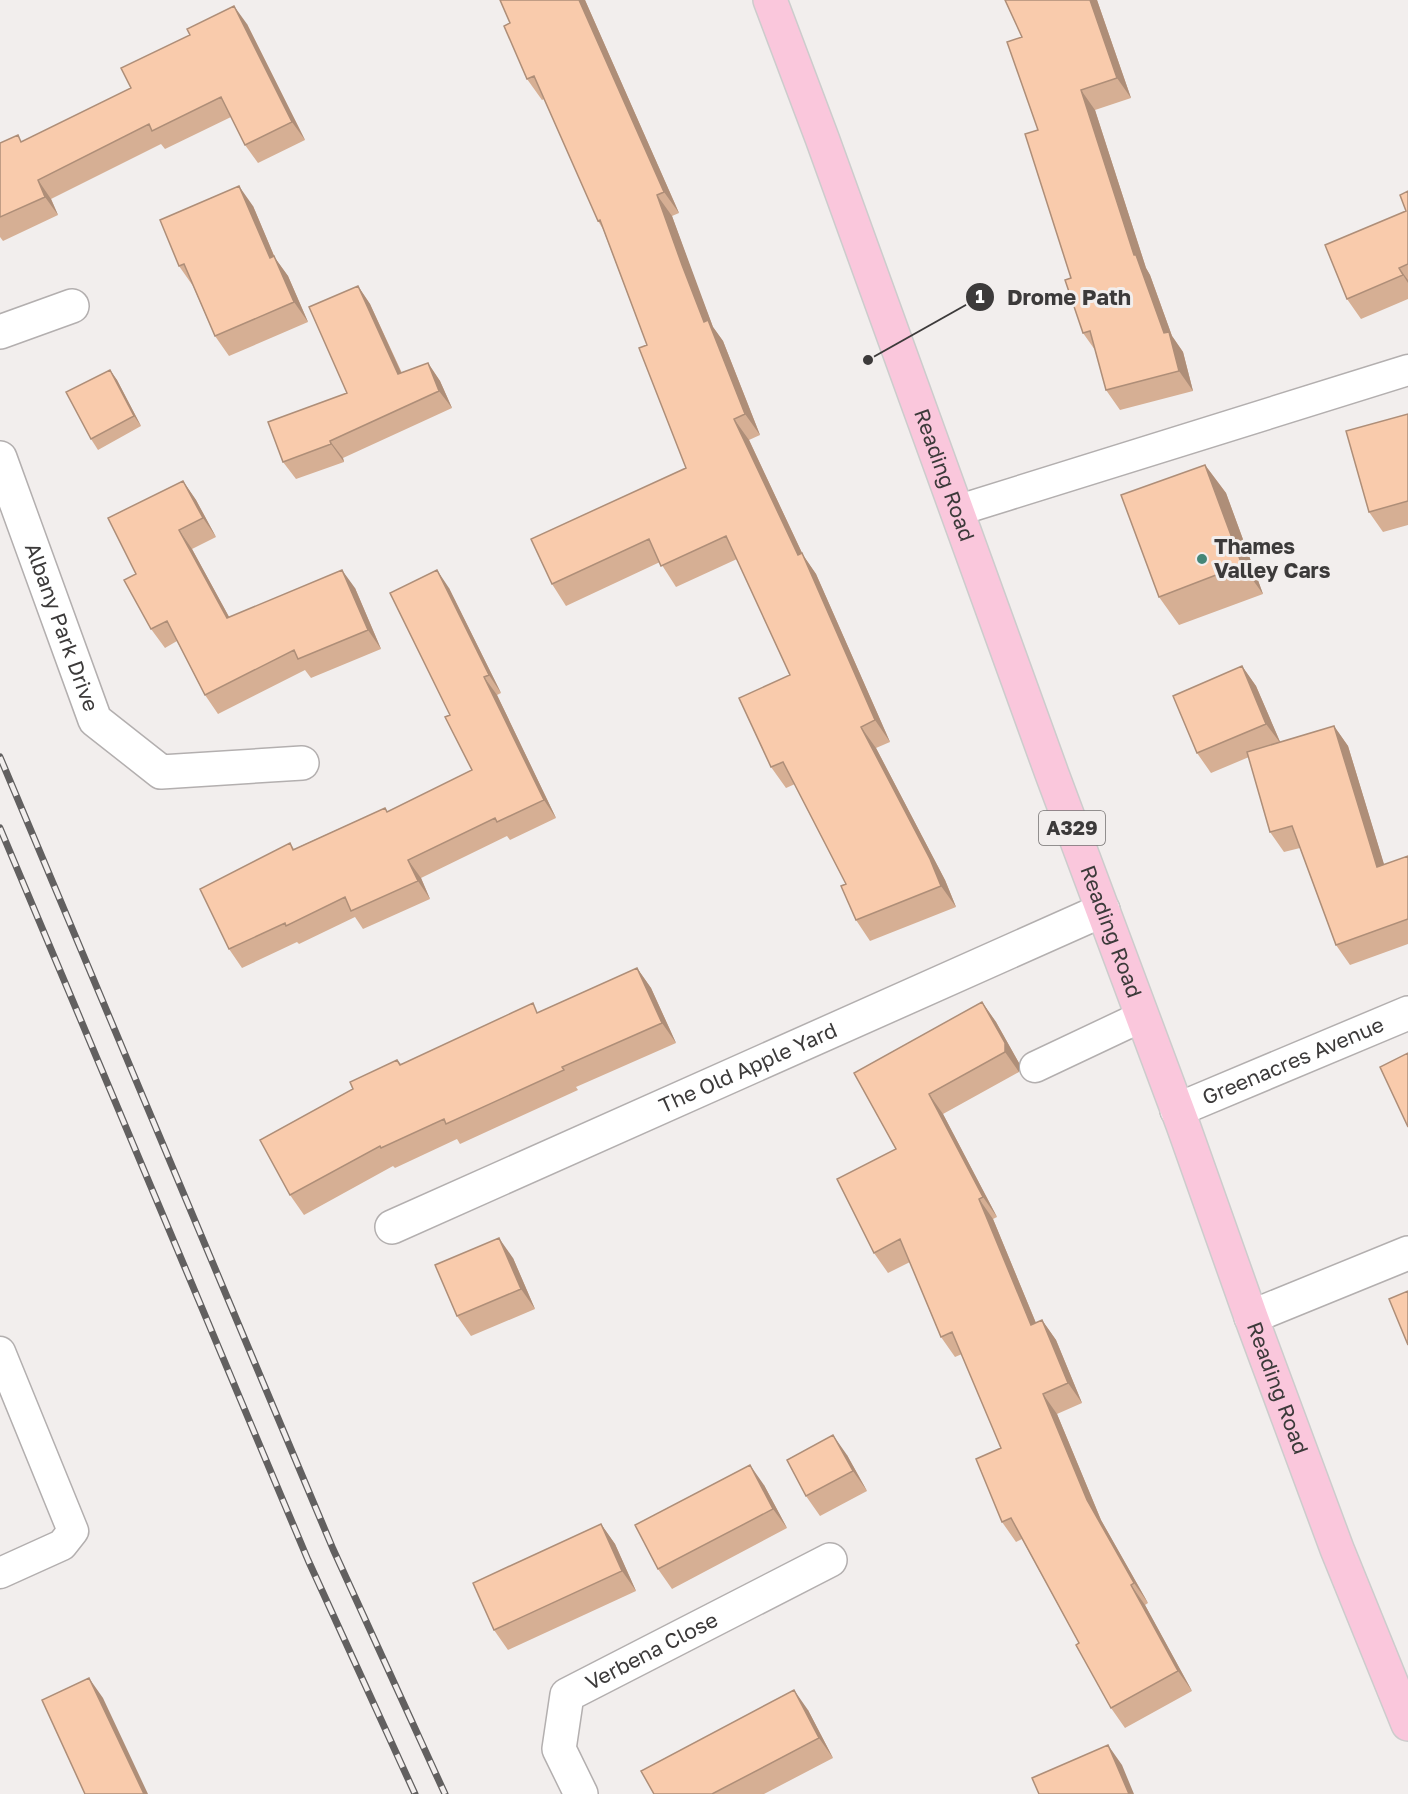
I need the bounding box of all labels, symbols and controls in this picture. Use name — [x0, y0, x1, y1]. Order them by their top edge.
callout: Drome Path — [965, 277, 1143, 317]
text: Drome Path — [1007, 283, 1131, 310]
text: 1 — [975, 285, 985, 307]
street label: Reading Road — [909, 405, 981, 545]
place label: Thames Valley Cars — [1214, 533, 1331, 583]
street label: Albany Park Drive — [20, 539, 105, 715]
marker: Thames Valley Cars — [1195, 552, 1209, 566]
road number: A329 — [1039, 811, 1105, 845]
street label: Reading Road — [1075, 861, 1148, 1001]
street label: Greenacres Avenue — [1198, 1011, 1387, 1110]
street label: The Old Apple Yard — [655, 1016, 841, 1118]
street label: Reading Road — [1242, 1318, 1315, 1458]
street label: Verbena Close — [581, 1606, 722, 1695]

